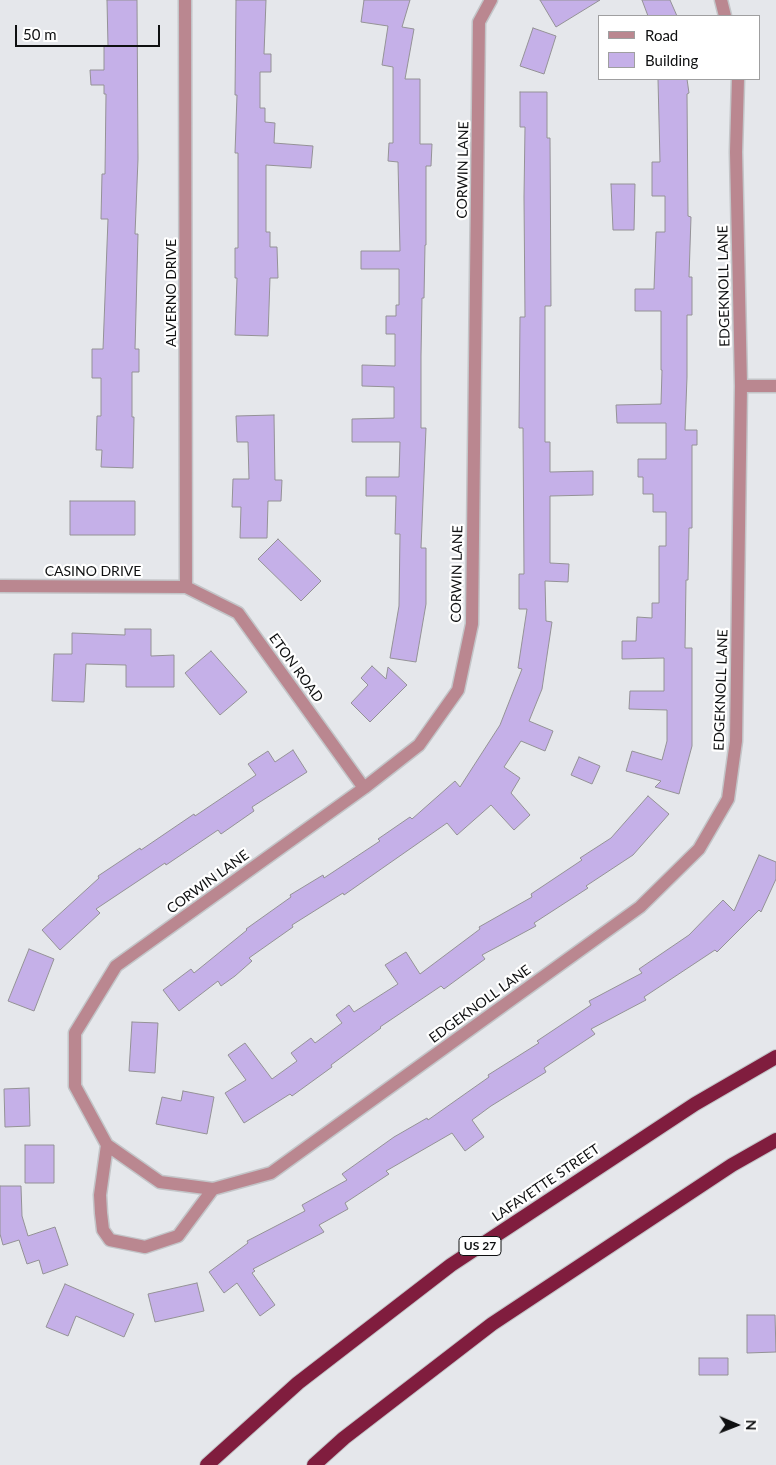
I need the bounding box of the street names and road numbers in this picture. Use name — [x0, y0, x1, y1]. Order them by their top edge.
street label: CORWIN LANE — [454, 121, 472, 219]
street label: EDGEKNOLL LANE — [715, 225, 733, 347]
street label: ALVERNO DRIVE — [163, 239, 179, 347]
street label: CORWIN LANE — [448, 525, 466, 623]
street label: CASINO DRIVE — [45, 563, 141, 579]
street label: EDGEKNOLL LANE — [710, 629, 732, 751]
street label: ETON ROAD — [265, 630, 327, 706]
street label: CORWIN LANE — [164, 847, 252, 917]
street label: EDGEKNOLL LANE — [426, 961, 534, 1047]
street label: LAFAYETTE STREET — [489, 1141, 603, 1225]
road number: US 27 — [459, 1236, 501, 1256]

